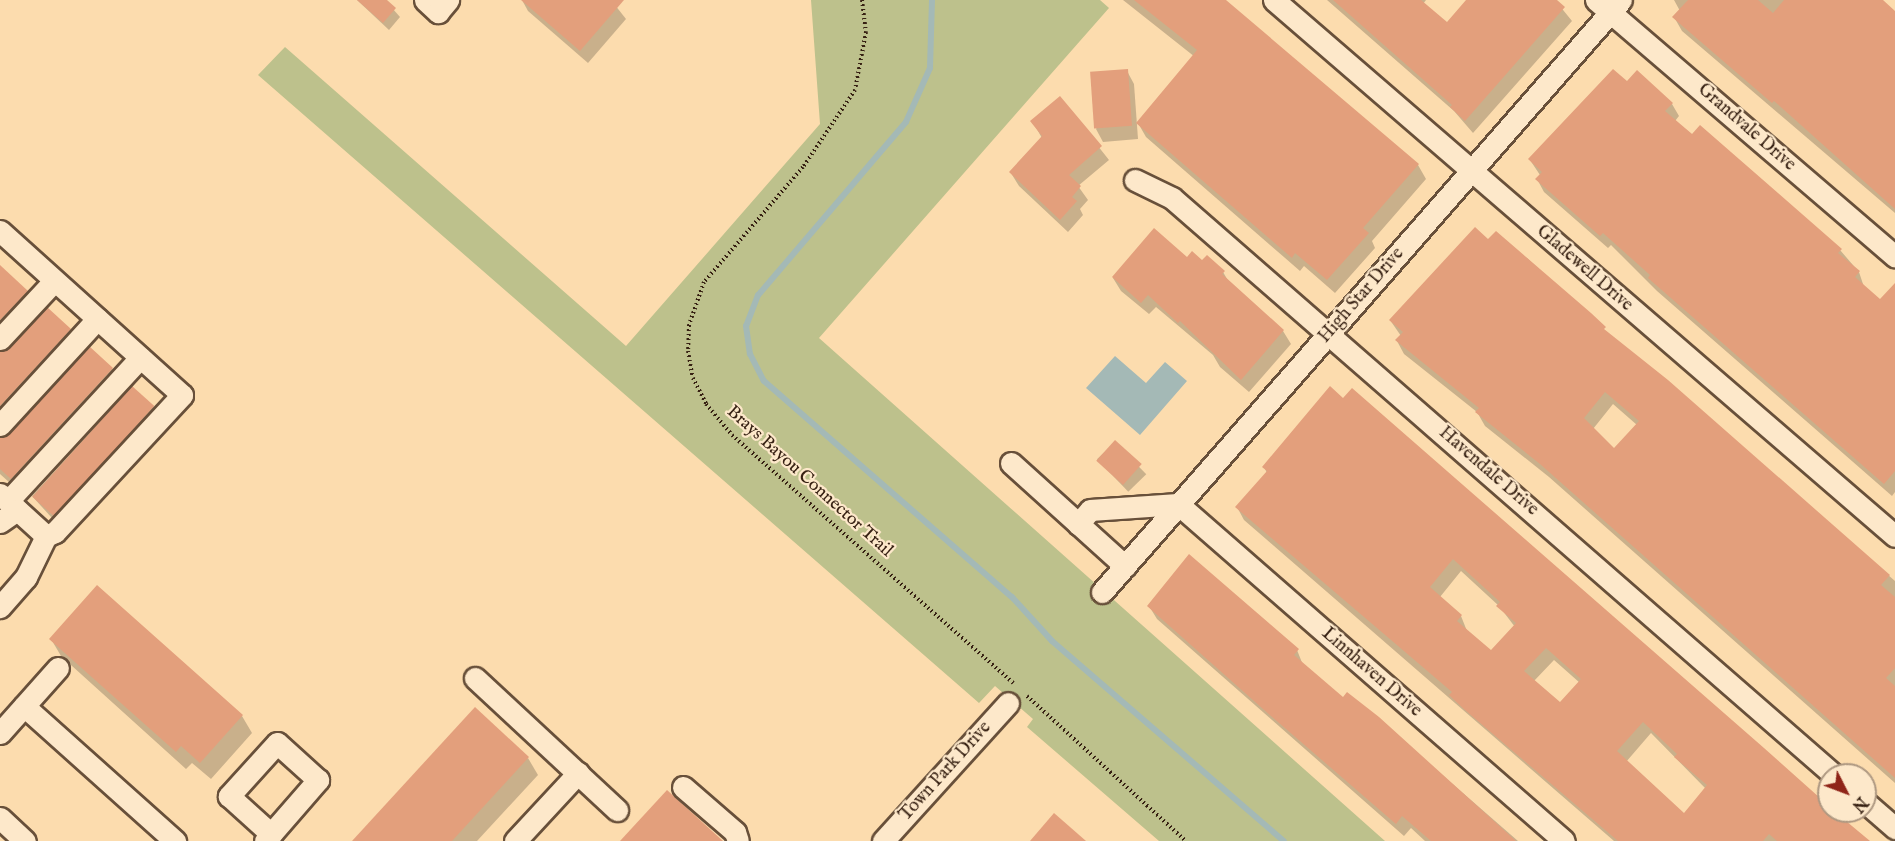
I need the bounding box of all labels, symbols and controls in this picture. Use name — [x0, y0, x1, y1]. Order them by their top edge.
street label: Grandvale Drive — [1693, 80, 1799, 176]
street label: Gladewell Drive — [1531, 221, 1637, 317]
street label: High Star Drive — [1315, 244, 1409, 348]
street label: Brays Bayou Connector Trail — [722, 402, 896, 562]
street label: Havendale Drive — [1434, 423, 1542, 521]
street label: Linnhaven Drive — [1317, 624, 1425, 722]
street label: Town Park Drive — [896, 718, 996, 826]
north arrow — [1817, 763, 1877, 823]
text: N — [1847, 792, 1871, 816]

